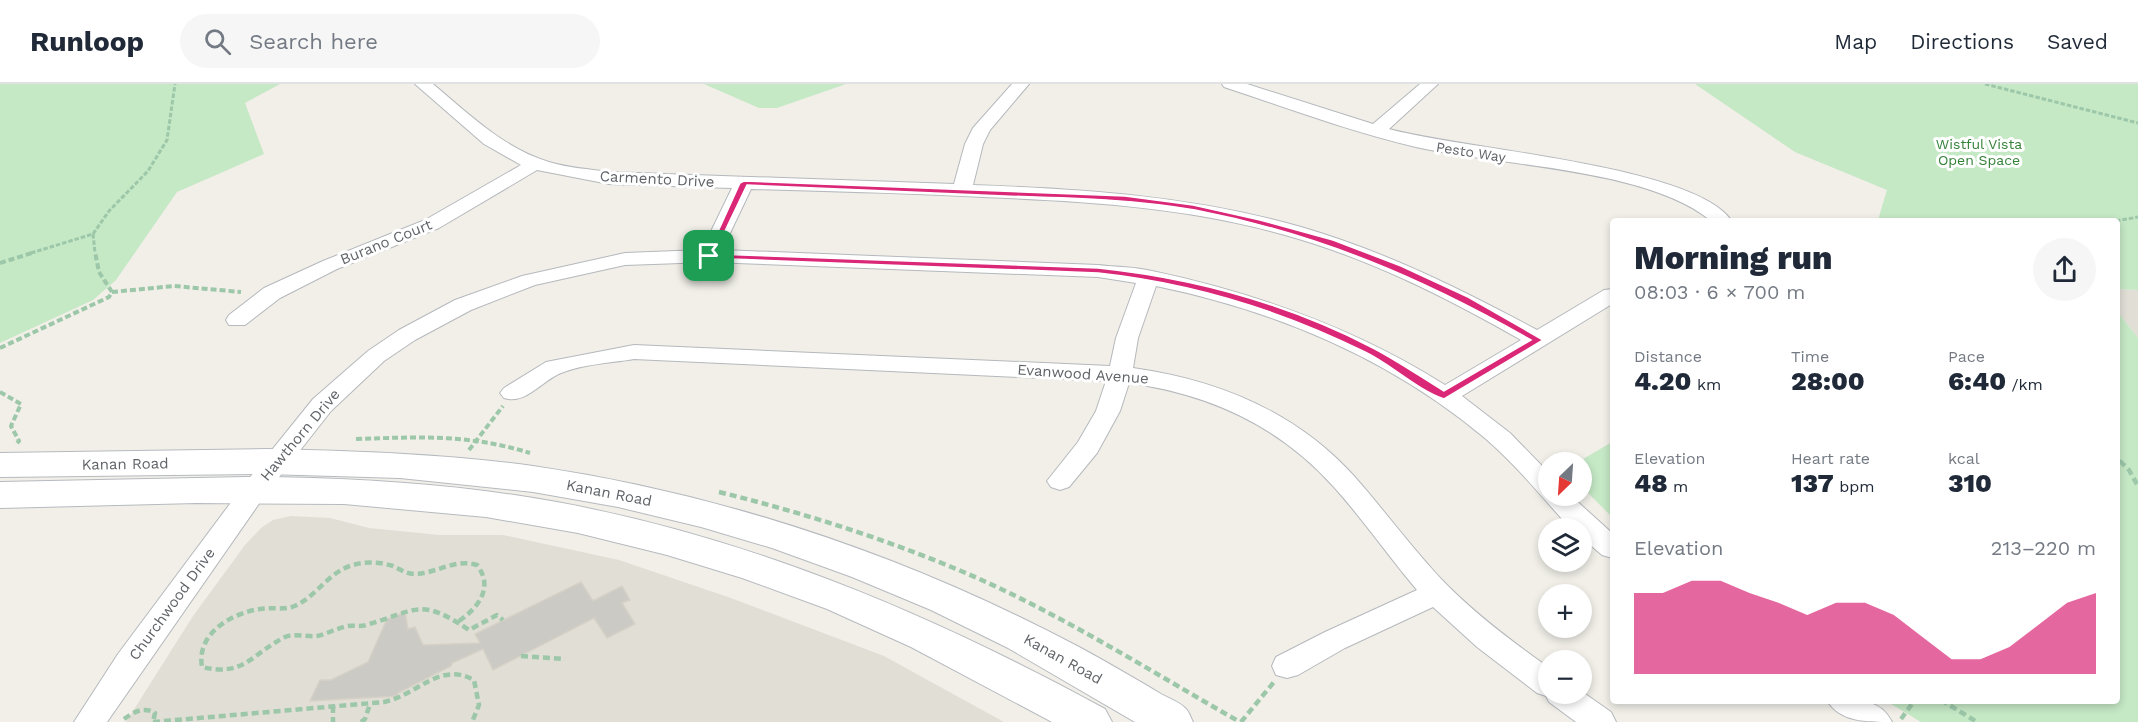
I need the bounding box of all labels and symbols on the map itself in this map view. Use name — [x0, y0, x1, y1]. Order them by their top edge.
park label: Wistful Vista Open Space — [1936, 136, 2022, 168]
street label: Pesto Way — [1435, 139, 1508, 166]
street label: Carmento Drive — [599, 167, 715, 191]
street label: Burano Court — [337, 215, 435, 269]
pin — [683, 230, 734, 281]
street label: Evanwood Avenue — [1017, 360, 1149, 388]
street label: Hawthorn Drive — [256, 385, 344, 485]
north arrow — [1538, 452, 1592, 506]
street label: Kanan Road — [81, 454, 169, 474]
street label: Kanan Road — [565, 476, 653, 510]
street label: Churchwood Drive — [125, 544, 219, 664]
street label: Kanan Road — [1021, 630, 1105, 688]

